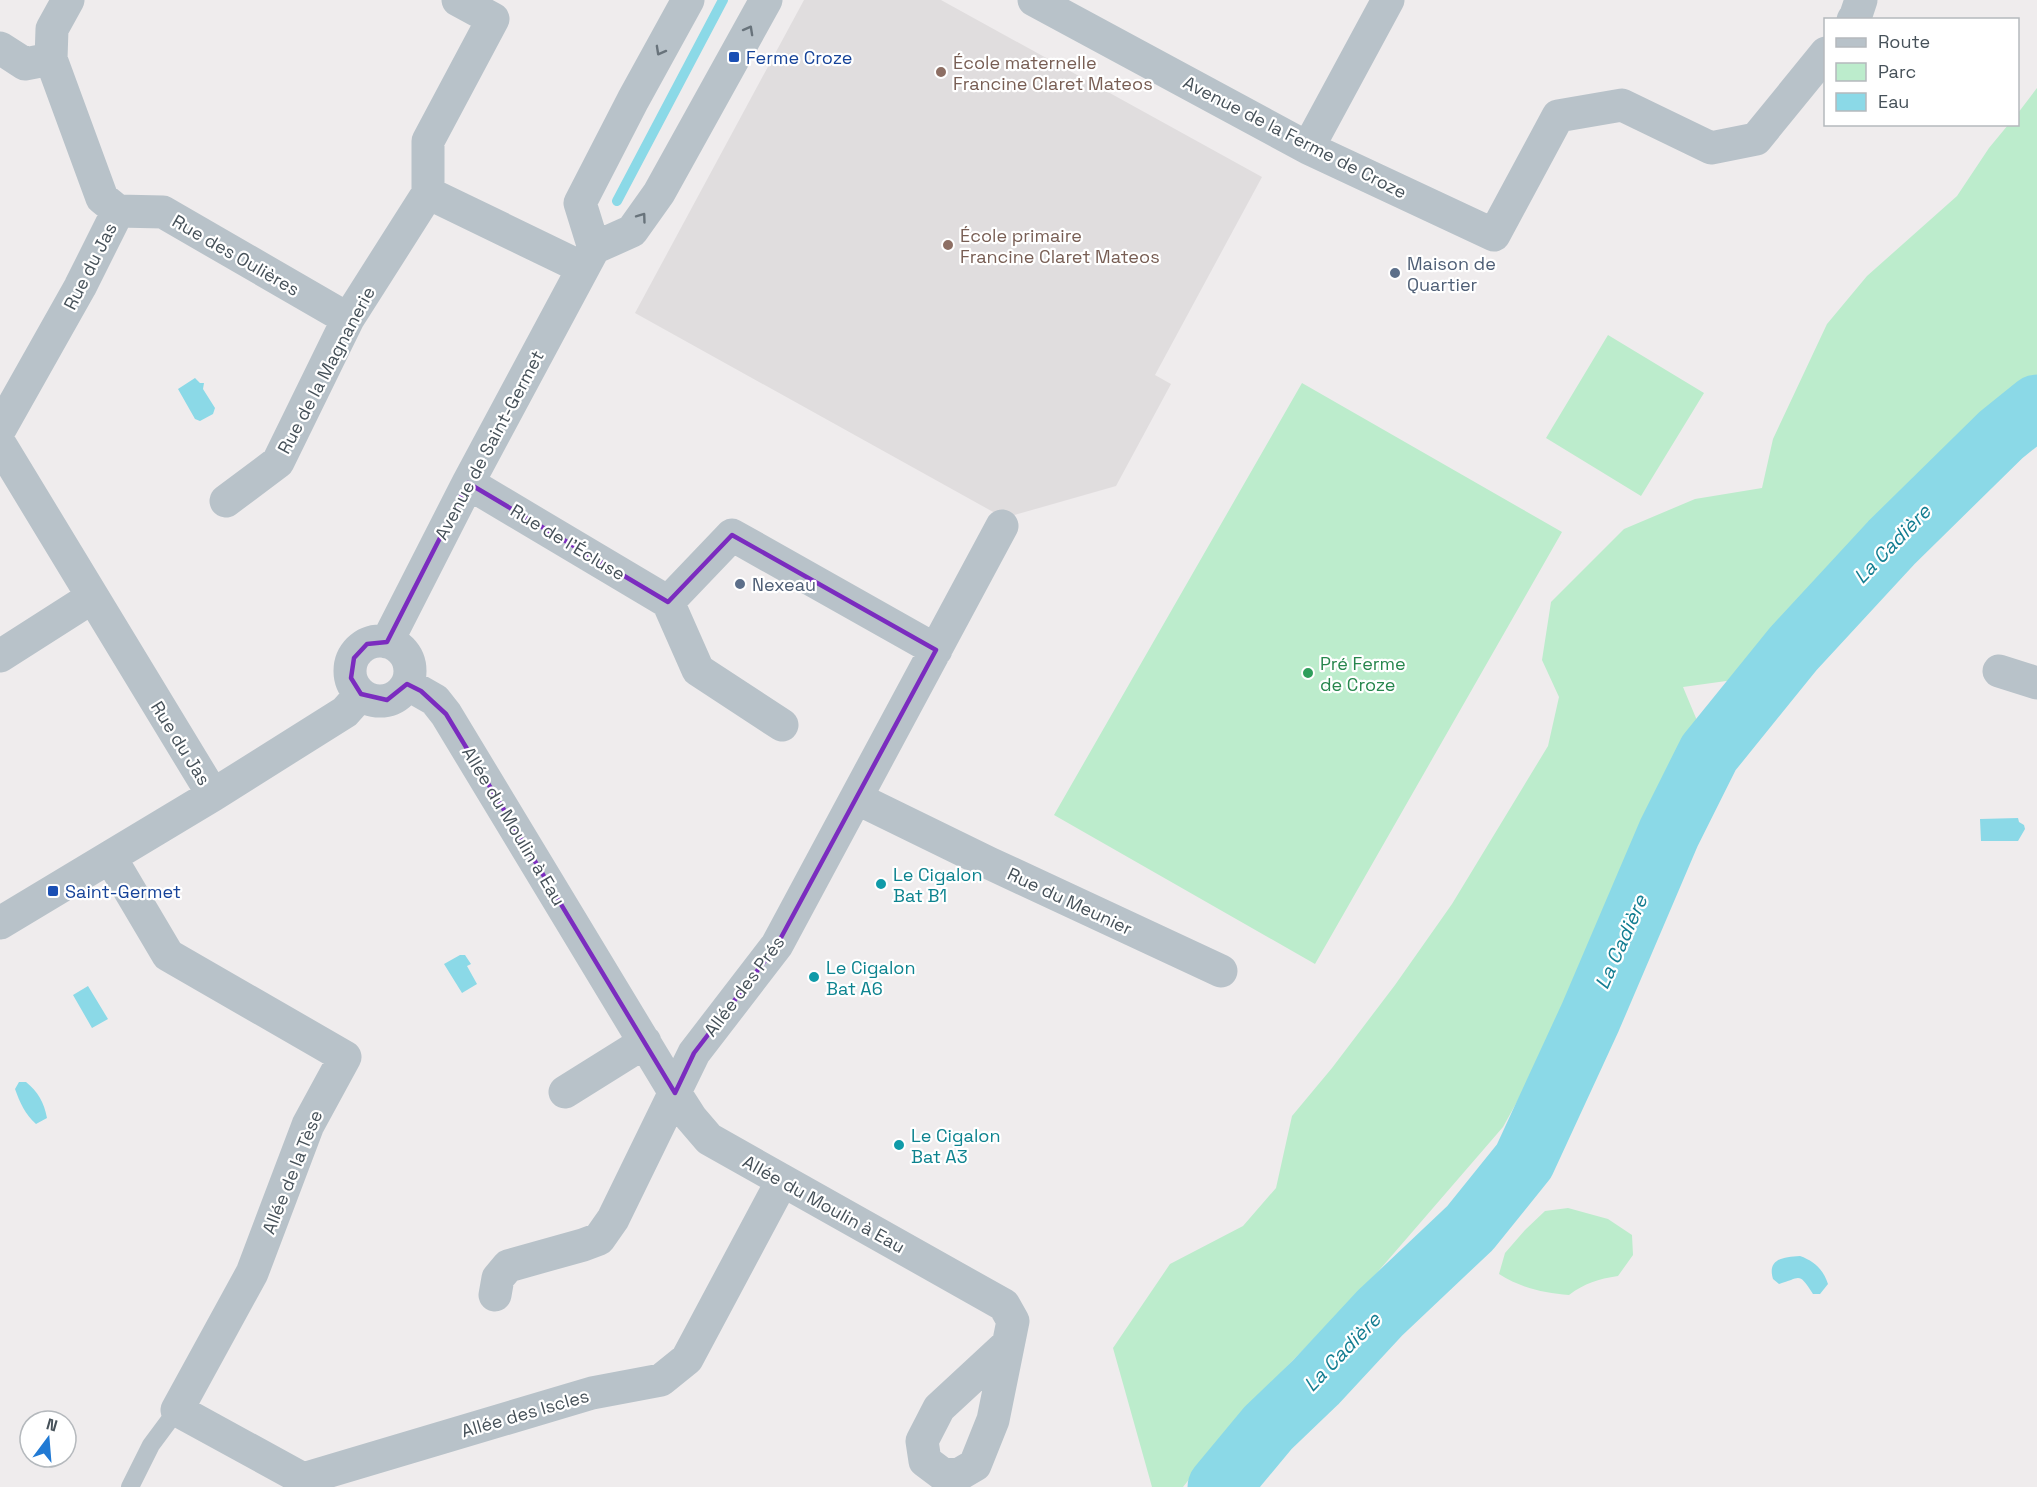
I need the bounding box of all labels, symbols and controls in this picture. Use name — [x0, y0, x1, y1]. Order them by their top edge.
legend — [1824, 18, 2019, 126]
one-way arrow — [742, 26, 753, 36]
text: Route — [1878, 30, 1930, 53]
one-way arrow — [656, 45, 667, 55]
place label: Ferme Croze — [746, 46, 852, 69]
marker: Ferme Croze — [727, 50, 741, 64]
place label: École maternelle Francine Claret Mateos — [953, 51, 1153, 95]
text: Parc — [1878, 60, 1916, 83]
marker: École maternelle Francine Claret Mateos — [934, 65, 948, 79]
street label: Avenue de la Ferme de Croze — [1179, 71, 1411, 203]
text: Eau — [1878, 90, 1909, 113]
street label: Rue des Oulières — [168, 209, 304, 301]
one-way arrow — [634, 213, 645, 224]
street label: Rue du Jas — [58, 219, 122, 313]
place label: École primaire Francine Claret Mateos — [960, 224, 1160, 268]
marker: École primaire Francine Claret Mateos — [941, 238, 955, 252]
place label: Maison de Quartier — [1407, 252, 1496, 296]
marker: Maison de Quartier — [1388, 266, 1402, 280]
street label: Rue de la Magnanerie — [272, 282, 380, 458]
street label: Avenue de Saint-Germet — [429, 346, 549, 544]
water label: La Cadière — [1848, 498, 1937, 589]
street label: Rue de l'Écluse — [506, 499, 630, 585]
place label: Nexeau — [752, 573, 816, 596]
marker: Nexeau — [733, 577, 747, 591]
place label: Pré Ferme de Croze — [1320, 652, 1406, 696]
marker: Pré Ferme de Croze — [1301, 666, 1315, 680]
street label: Rue du Jas — [146, 697, 216, 789]
street label: Allée du Moulin à Eau — [457, 742, 571, 910]
street label: Rue du Meunier — [1004, 862, 1136, 940]
place label: Le Cigalon Bat B1 — [893, 863, 983, 907]
marker: Le Cigalon Bat B1 — [874, 877, 888, 891]
place label: Saint-Germet — [65, 880, 181, 903]
marker: Saint-Germet — [46, 884, 60, 898]
water label: La Cadière — [1589, 890, 1654, 993]
street label: Allée des Prés — [699, 931, 789, 1041]
place label: Le Cigalon Bat A6 — [826, 956, 916, 1000]
marker: Le Cigalon Bat A6 — [807, 970, 821, 984]
street label: Allée de la Tèse — [257, 1107, 327, 1237]
place label: Le Cigalon Bat A3 — [911, 1124, 1001, 1168]
marker: Le Cigalon Bat A3 — [892, 1138, 906, 1152]
street label: Allée du Moulin à Eau — [739, 1150, 909, 1258]
water label: La Cadière — [1298, 1306, 1387, 1397]
street label: Allée des Iscles — [459, 1384, 591, 1442]
north arrow — [18, 1409, 78, 1469]
text: N — [44, 1413, 60, 1437]

